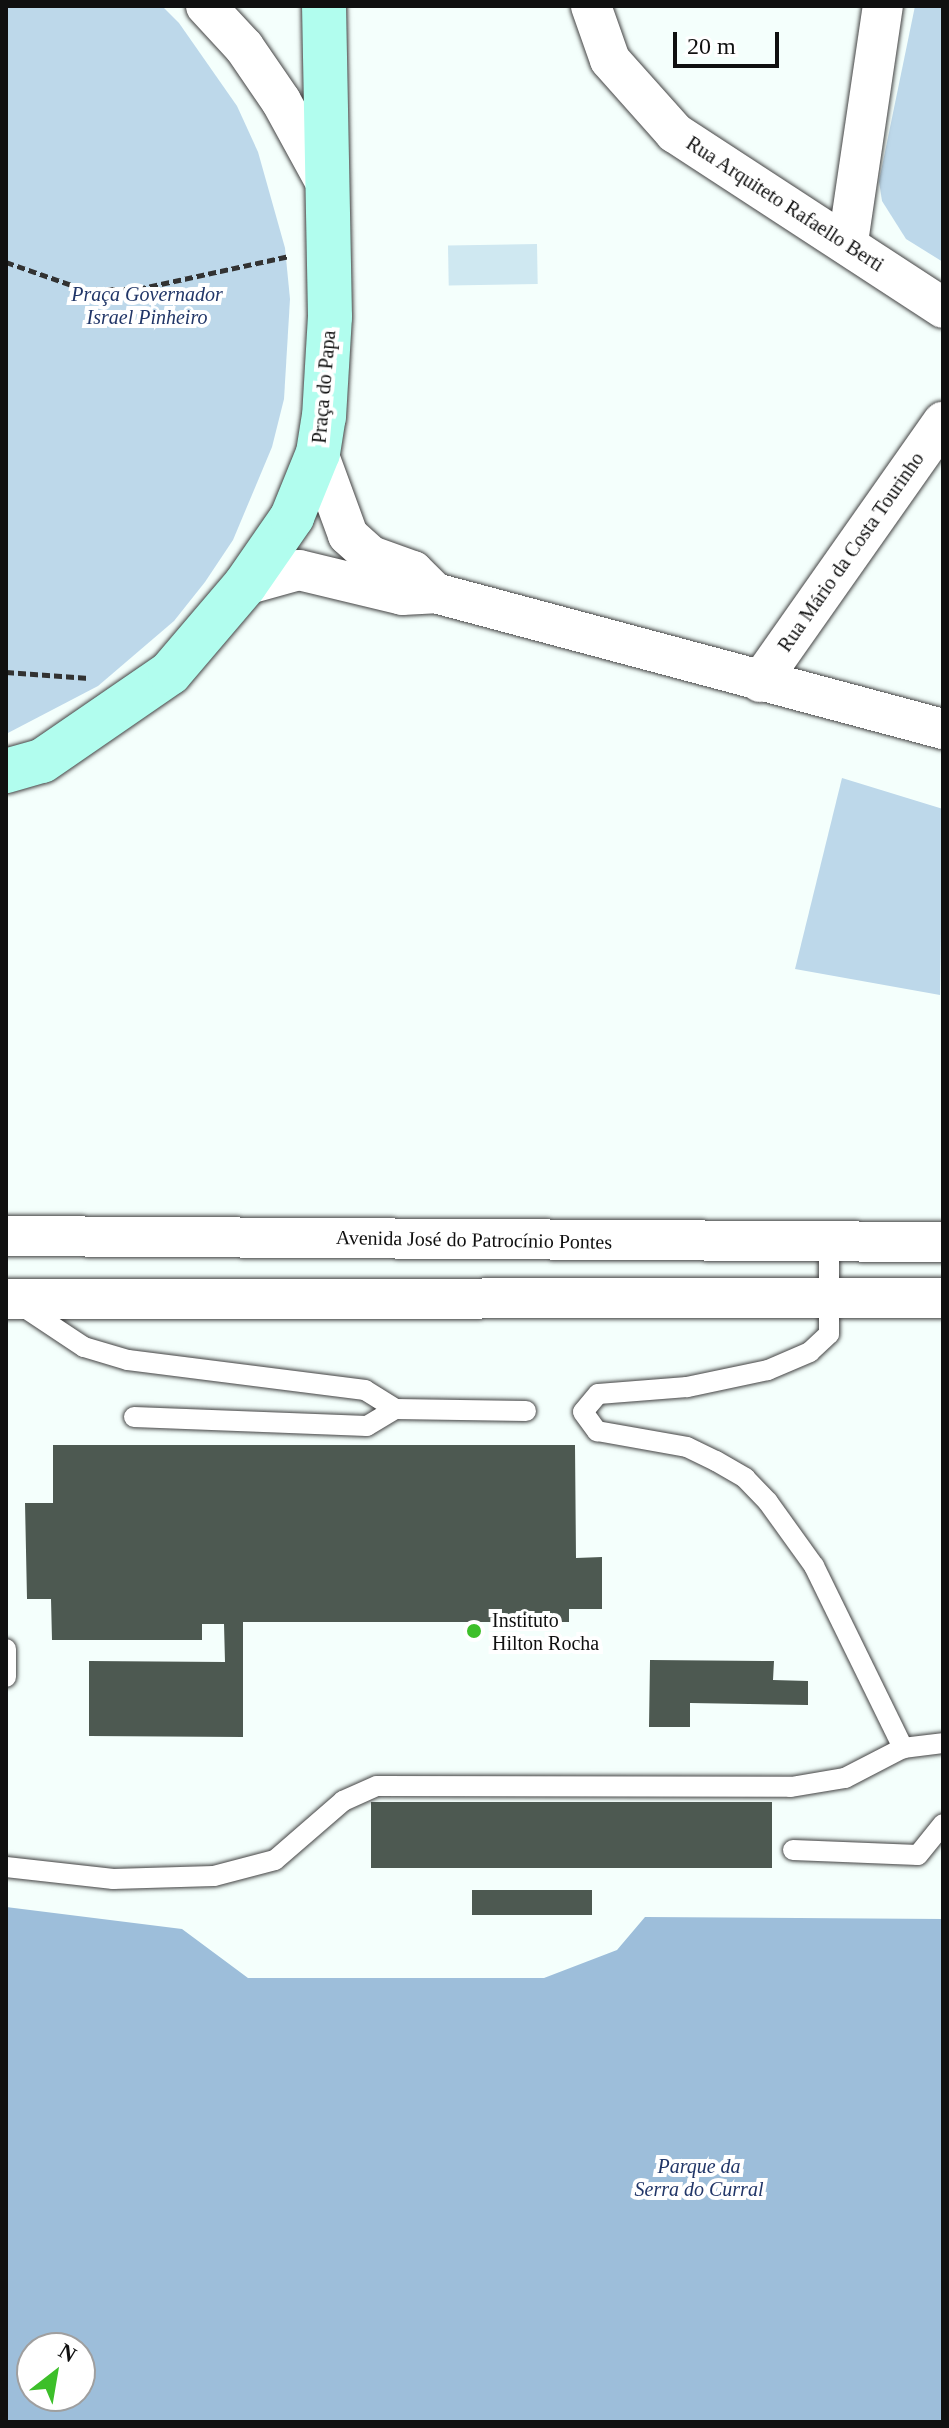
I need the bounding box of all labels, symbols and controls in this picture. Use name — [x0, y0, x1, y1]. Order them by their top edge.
scale bar — [677, 16, 783, 66]
text: 20 m — [687, 33, 736, 59]
street label: Rua Arquiteto Rafaello Berti — [681, 131, 889, 277]
park label: Praça Governador Israel Pinheiro — [71, 282, 223, 329]
street label: Praça do Papa — [307, 330, 341, 444]
street label: Rua Mário da Costa Tourinho — [773, 447, 929, 657]
street label: Avenida José do Patrocínio Pontes — [336, 1226, 612, 1254]
place label: Instituto Hilton Rocha — [492, 1608, 599, 1655]
marker: Instituto Hilton Rocha — [463, 1620, 485, 1642]
park label: Parque da Serra do Curral — [635, 2155, 763, 2202]
north arrow — [16, 2332, 96, 2412]
text: N — [54, 2338, 81, 2368]

